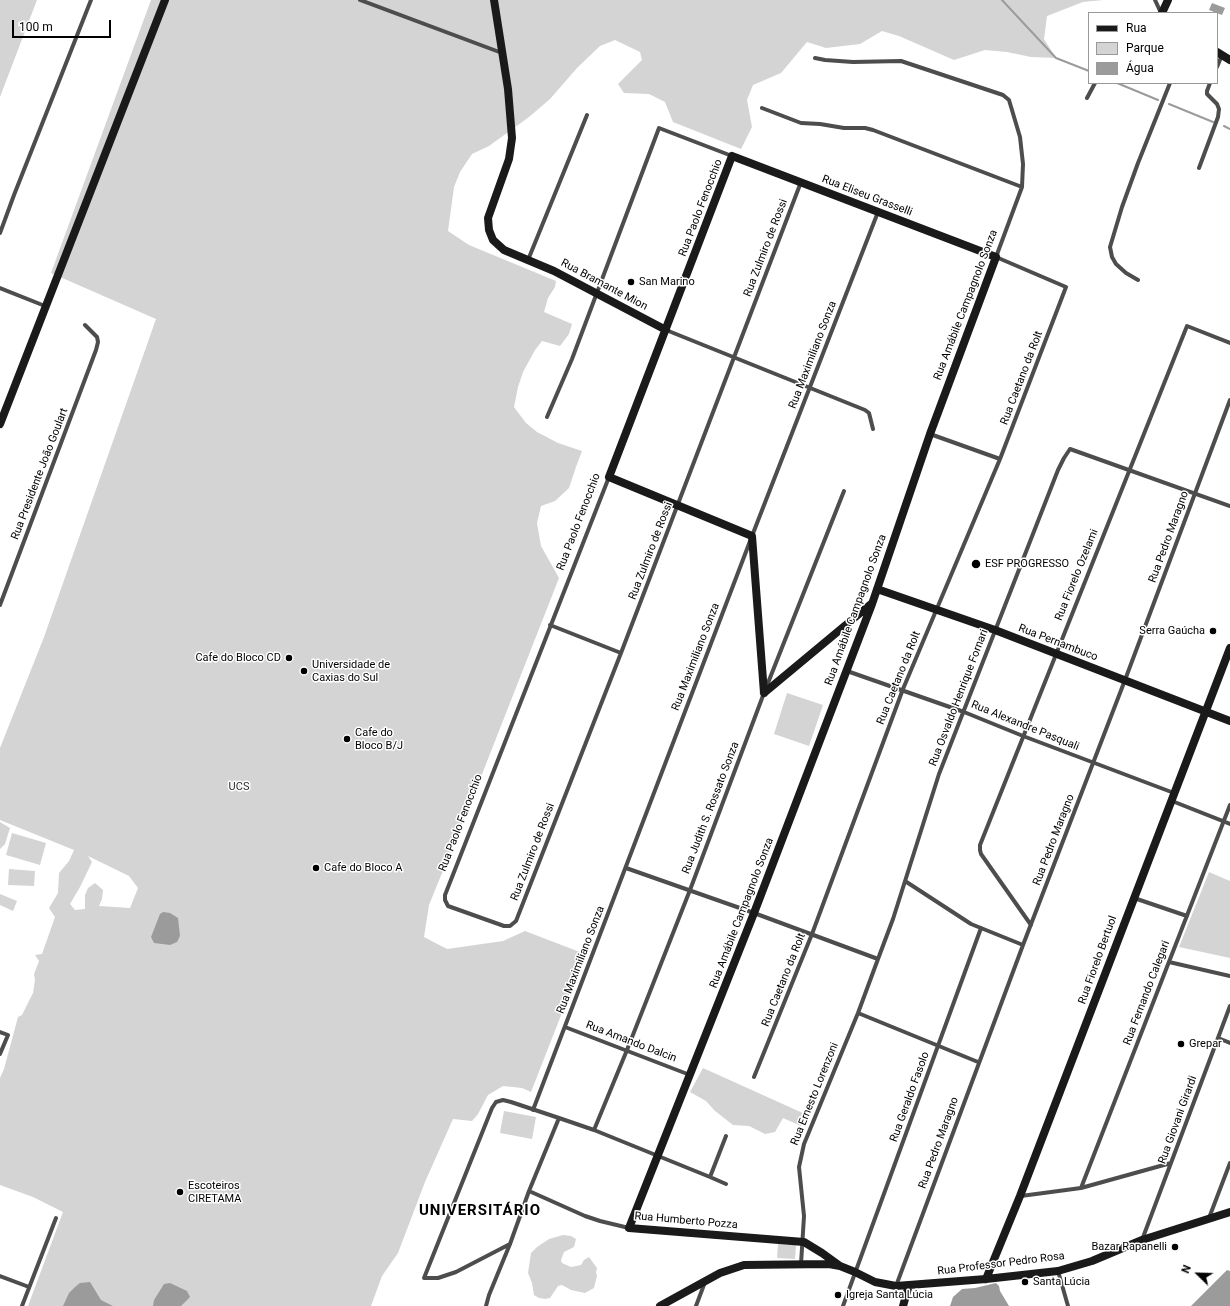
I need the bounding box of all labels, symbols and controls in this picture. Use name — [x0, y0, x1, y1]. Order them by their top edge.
scale bar — [14, 12, 113, 38]
legend — [1088, 12, 1218, 84]
text: 100 m — [19, 20, 53, 34]
text: Rua — [1126, 21, 1147, 35]
text: Parque — [1126, 41, 1164, 55]
text: Água — [1126, 61, 1154, 75]
street label: Rua Paolo Fenocchio — [676, 158, 726, 258]
street label: Rua Eliseu Grasselli — [820, 173, 914, 219]
street label: Rua Zulmiro de Rossi — [741, 197, 791, 299]
street label: Rua Amábile Campagnolo Sonza — [931, 228, 1001, 382]
street label: Rua Bramante Mion — [558, 257, 650, 313]
place label: San Marino — [639, 275, 695, 289]
marker: San Marino — [626, 277, 636, 287]
street label: Rua Maximiliano Sonza — [786, 299, 840, 411]
street label: Rua Caetano da Rolt — [998, 329, 1046, 427]
street label: Rua Presidente João Goulart — [9, 406, 71, 542]
street label: Rua Paolo Fenocchio — [554, 472, 604, 572]
street label: Rua Pedro Maragno — [1146, 489, 1192, 585]
street label: Rua Zulmiro de Rossi — [626, 500, 676, 602]
street label: Rua Fiorelo Ozelami — [1053, 527, 1101, 623]
street label: Rua Amábile Campagnolo Sonza — [822, 533, 890, 687]
place label: ESF PROGRESSO — [985, 557, 1069, 571]
marker: ESF PROGRESSO — [970, 558, 982, 570]
street label: Rua Maximiliano Sonza — [669, 601, 723, 713]
street label: Rua Pernambuco — [1016, 622, 1100, 664]
place label: Serra Gaúcha — [1139, 624, 1205, 638]
marker: Serra Gaúcha — [1208, 626, 1218, 636]
street label: Rua Osvaldo Henrique Fornari — [927, 628, 991, 768]
street label: Rua Caetano da Rolt — [874, 629, 924, 727]
place label: Cafe do Bloco CD — [195, 651, 281, 665]
marker: Cafe do Bloco CD — [284, 653, 294, 663]
place label: Universidade de Caxias do Sul — [312, 658, 390, 684]
marker: Universidade de Caxias do Sul — [299, 666, 309, 676]
street label: Rua Alexandre Pasquali — [969, 698, 1081, 754]
place label: Cafe do Bloco B/J — [355, 726, 403, 752]
marker: Cafe do Bloco B/J — [342, 734, 352, 744]
street label: Rua Judith S. Rossato Sonza — [680, 740, 742, 876]
street label: Rua Paolo Fenocchio — [436, 773, 486, 873]
park label: UCS — [229, 780, 249, 794]
street label: Rua Pedro Maragno — [1031, 793, 1077, 887]
street label: Rua Zulmiro de Rossi — [508, 801, 558, 903]
street label: Rua Amábile Campagnolo Sonza — [707, 836, 777, 990]
place label: Cafe do Bloco A — [324, 861, 402, 875]
marker: Cafe do Bloco A — [311, 863, 321, 873]
street label: Rua Maximiliano Sonza — [554, 904, 608, 1016]
street label: Rua Fiorelo Bertuol — [1076, 914, 1120, 1006]
street label: Rua Caetano da Rolt — [759, 931, 809, 1029]
street label: Rua Fernando Calegari — [1121, 939, 1173, 1047]
street label: Rua Amando Dalcin — [584, 1019, 678, 1065]
place label: Grepar — [1189, 1037, 1222, 1051]
marker: Grepar — [1176, 1039, 1186, 1049]
street label: Rua Ernesto Lorenzoni — [788, 1041, 842, 1147]
street label: Rua Geraldo Fasolo — [888, 1050, 932, 1144]
street label: Rua Giovani Girardi — [1156, 1074, 1200, 1166]
street label: Rua Pedro Maragno — [916, 1095, 962, 1191]
place label: Escoteiros CIRETAMA — [188, 1179, 241, 1205]
marker: Escoteiros CIRETAMA — [175, 1187, 185, 1197]
district label: UNIVERSITÁRIO — [419, 1202, 541, 1220]
street label: Rua Humberto Pozza — [634, 1210, 738, 1232]
place label: Bazar Rapanelli — [1091, 1240, 1167, 1254]
marker: Bazar Rapanelli — [1170, 1242, 1180, 1252]
street label: Rua Professor Pedro Rosa — [937, 1250, 1065, 1278]
north arrow — [1178, 1254, 1218, 1294]
text: N — [1179, 1263, 1194, 1275]
place label: Santa Lúcia — [1033, 1275, 1090, 1289]
marker: Santa Lúcia — [1020, 1277, 1030, 1287]
place label: Igreja Santa Lúcia — [846, 1288, 933, 1302]
marker: Igreja Santa Lúcia — [833, 1290, 843, 1300]

